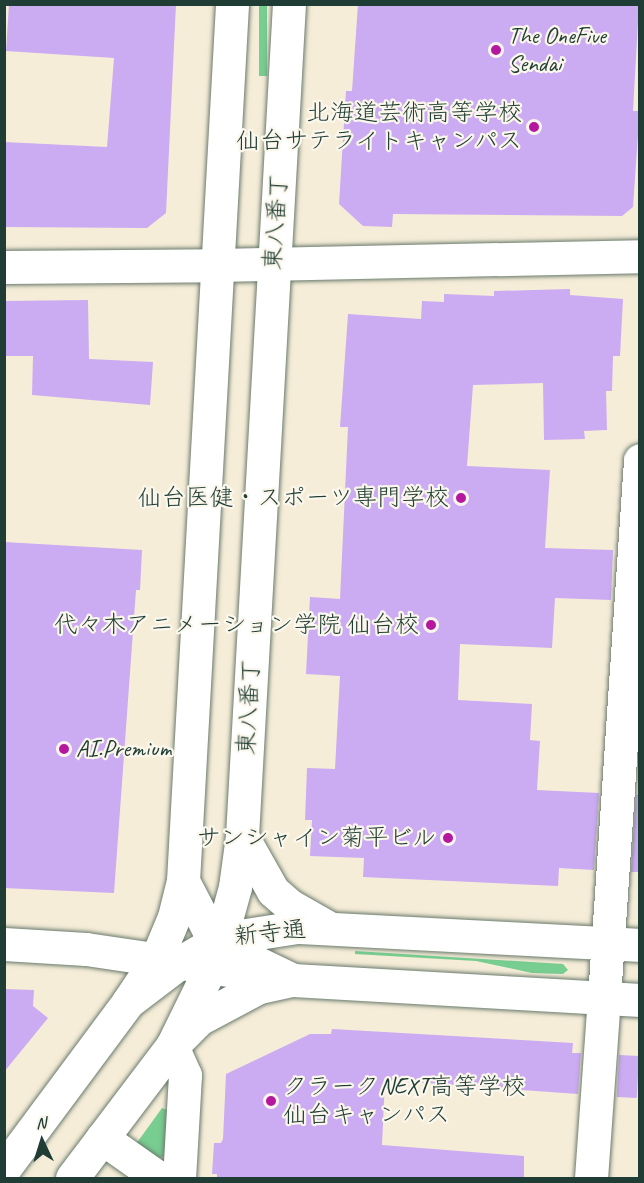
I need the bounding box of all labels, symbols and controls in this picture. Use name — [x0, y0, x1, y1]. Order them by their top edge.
place label: The OneFive Sendai — [508, 22, 606, 78]
marker: The OneFive Sendai — [489, 43, 503, 57]
place label: 北海道芸術高等学校 仙台サテライトキャンパス — [234, 99, 522, 155]
marker: 北海道芸術高等学校 仙台サテライトキャンパス — [527, 120, 541, 134]
street label: 東八番丁 — [258, 173, 294, 271]
place label: 仙台医健・スポーツ専門学校 — [137, 484, 449, 512]
marker: 仙台医健・スポーツ専門学校 — [454, 491, 468, 505]
place label: 代々木アニメーション学院 仙台校 — [53, 611, 419, 639]
marker: 代々木アニメーション学院 仙台校 — [424, 618, 438, 632]
street label: 東八番丁 — [232, 658, 266, 756]
place label: AI.Premium — [76, 735, 171, 763]
marker: AI.Premium — [57, 742, 71, 756]
place label: サンシャイン菊平ビル — [196, 824, 436, 852]
marker: サンシャイン菊平ビル — [441, 831, 455, 845]
street label: 新寺通 — [233, 915, 307, 951]
place label: クラークNEXT高等学校 仙台キャンパス — [283, 1073, 525, 1129]
marker: クラークNEXT高等学校 仙台キャンパス — [264, 1094, 278, 1108]
north arrow — [12, 1111, 72, 1171]
text: N — [35, 1113, 46, 1133]

